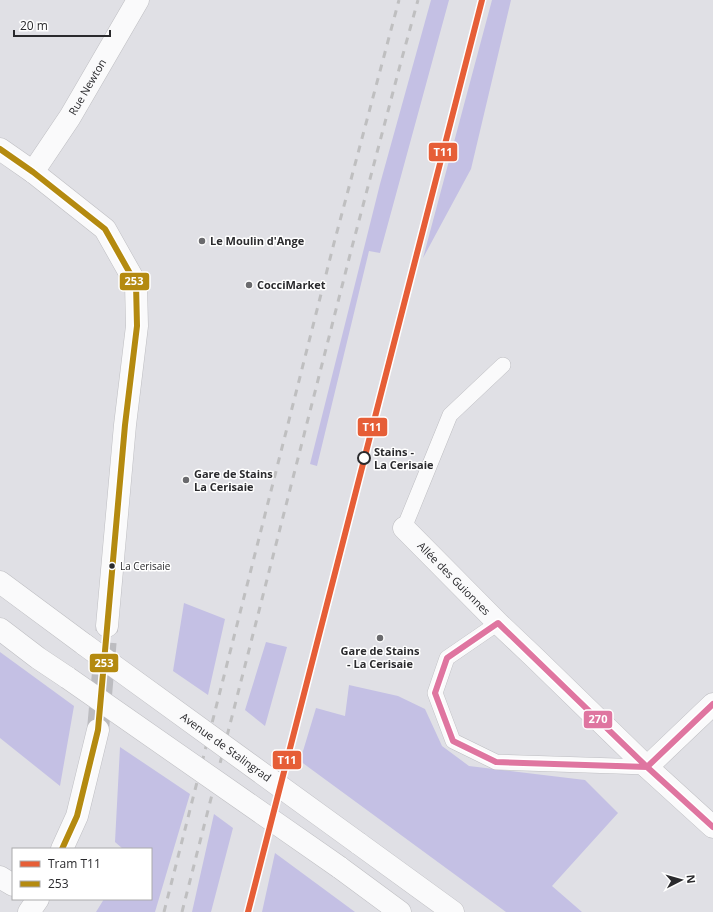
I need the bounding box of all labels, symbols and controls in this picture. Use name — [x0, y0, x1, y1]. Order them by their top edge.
scale bar — [14, 12, 110, 38]
text: 20 m — [20, 17, 48, 34]
street label: Rue Newton — [65, 56, 109, 118]
line badge: T11 — [428, 142, 458, 162]
text: T11 — [434, 144, 452, 159]
place label: Le Moulin d'Ange — [210, 233, 305, 248]
marker: Le Moulin d'Ange — [197, 236, 207, 246]
line badge: 253 — [119, 272, 150, 291]
text: 253 — [125, 273, 143, 288]
place label: CocciMarket — [257, 277, 326, 292]
marker: CocciMarket — [244, 280, 254, 290]
line badge: T11 — [357, 417, 388, 437]
text: T11 — [363, 419, 381, 434]
place label: Stains - La Cerisaie — [374, 444, 434, 472]
marker: Stains - La Cerisaie — [357, 451, 371, 465]
place label: Gare de Stains La Cerisaie — [194, 466, 273, 494]
marker: Gare de Stains La Cerisaie — [181, 475, 191, 485]
street label: Allée des Guionnes — [415, 538, 494, 618]
place label: La Cerisaie — [120, 559, 171, 573]
marker: La Cerisaie — [107, 561, 117, 571]
marker: Gare de Stains - La Cerisaie — [375, 633, 385, 643]
place label: Gare de Stains - La Cerisaie — [341, 643, 420, 671]
line badge: 253 — [89, 653, 119, 673]
text: 253 — [95, 655, 113, 670]
street label: Avenue de Stalingrad — [178, 709, 275, 785]
line badge: 270 — [583, 710, 613, 729]
text: 270 — [589, 711, 607, 726]
line badge: T11 — [272, 750, 302, 770]
text: T11 — [278, 752, 296, 767]
legend — [12, 848, 152, 900]
text: Tram T11 — [48, 855, 101, 872]
north arrow — [661, 860, 701, 900]
text: N — [684, 874, 699, 884]
text: 253 — [48, 875, 69, 892]

